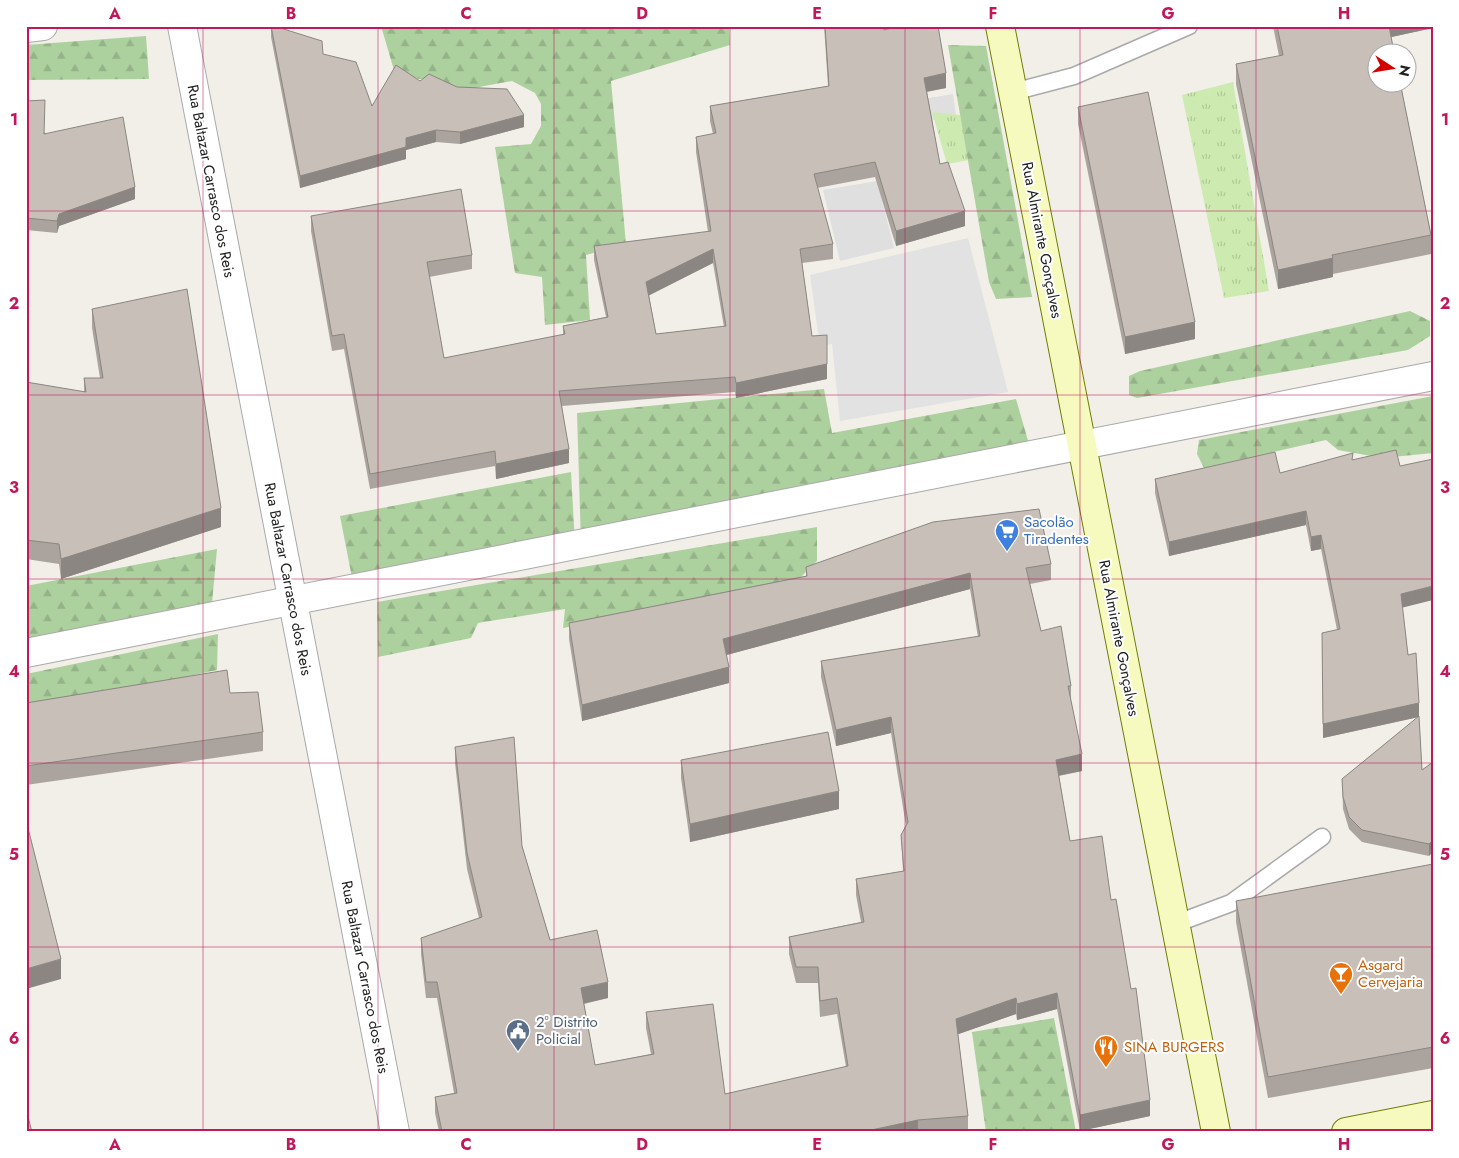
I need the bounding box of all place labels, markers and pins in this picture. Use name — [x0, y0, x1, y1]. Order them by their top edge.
place label: Sacolão Tiradentes — [1024, 511, 1089, 550]
supermarket icon: Sacolão Tiradentes — [994, 518, 1020, 552]
place label: Asgard Cervejaria — [1358, 954, 1423, 993]
bar icon: Asgard Cervejaria — [1328, 961, 1354, 995]
place label: 2º Distrito Policial — [536, 1011, 598, 1050]
public building icon: 2º Distrito Policial — [505, 1018, 531, 1052]
restaurant icon: SINA BURGERS — [1093, 1034, 1119, 1068]
place label: SINA BURGERS — [1124, 1036, 1225, 1058]

